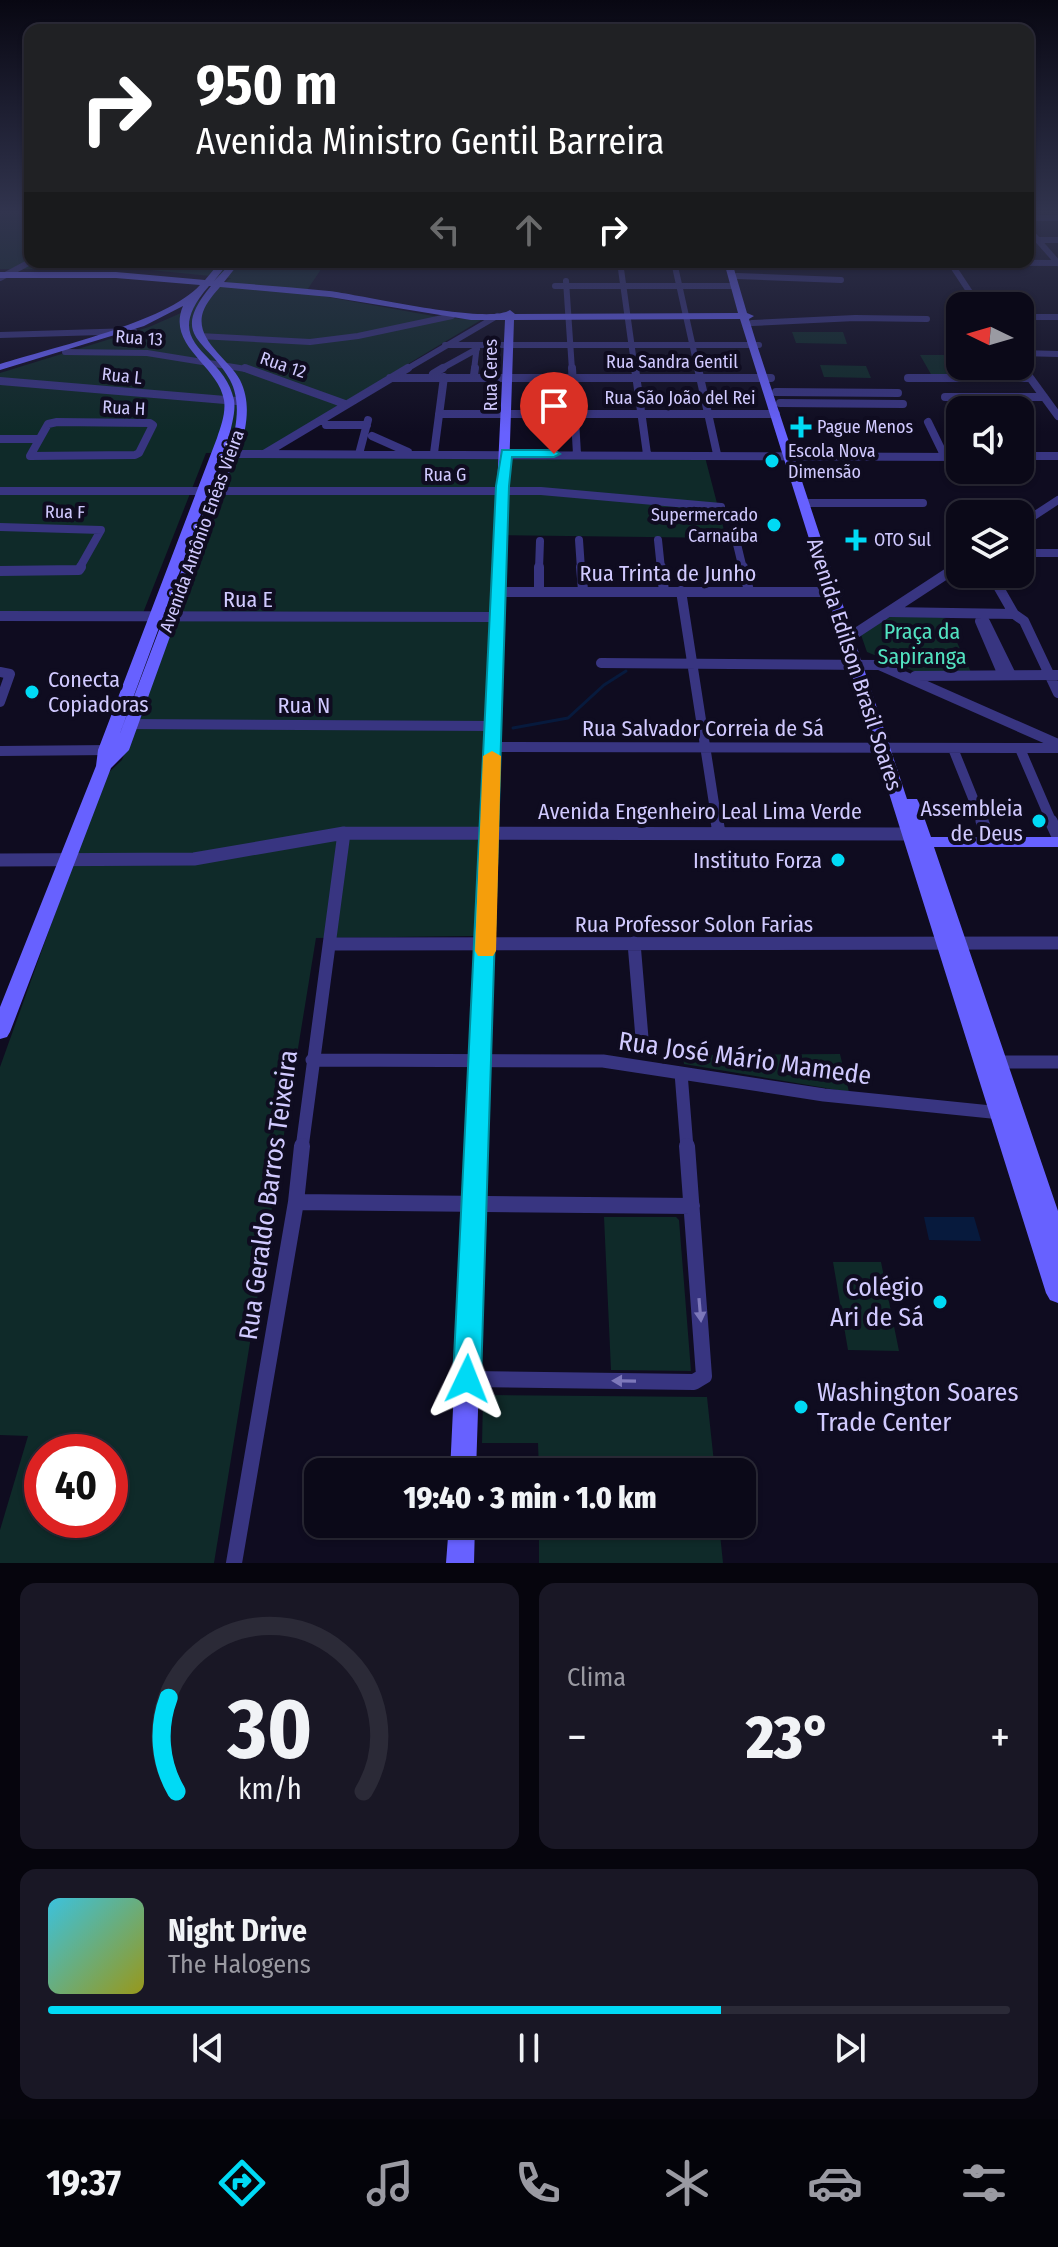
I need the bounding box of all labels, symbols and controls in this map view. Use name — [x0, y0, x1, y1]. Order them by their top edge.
text: 950 m — [196, 52, 337, 119]
icon: right — [64, 56, 168, 160]
text: Avenida Ministro Gentil Barreira — [196, 120, 664, 164]
icon: left — [423, 208, 467, 252]
icon: ahead — [507, 208, 551, 252]
icon: right — [591, 208, 635, 252]
north arrow — [946, 292, 1034, 380]
map controls — [946, 292, 1034, 588]
street label: Rua 13 — [115, 325, 163, 351]
street label: Rua Ceres — [480, 339, 502, 411]
street label: Rua 12 — [257, 347, 309, 383]
street label: Rua Sandra Gentil — [606, 351, 738, 373]
street label: Rua L — [101, 363, 143, 389]
pin — [520, 372, 588, 454]
icon: arrive — [532, 384, 576, 428]
street label: Rua São João del Rei — [605, 387, 755, 409]
street label: Rua H — [102, 396, 146, 420]
button: sound — [946, 396, 1034, 484]
place label: Pague Menos — [817, 416, 914, 438]
marker: Pague Menos — [792, 418, 810, 436]
street label: Avenida Antônio Enéas Vieira — [155, 427, 249, 635]
place label: Escola Nova Dimensão — [788, 440, 876, 483]
marker: Escola Nova Dimensão — [763, 452, 781, 470]
street label: Rua G — [424, 464, 466, 486]
button: layers — [946, 500, 1034, 588]
street label: Rua F — [45, 501, 85, 523]
place label: Supermercado Carnaúba — [651, 504, 758, 547]
marker: Supermercado Carnaúba — [765, 516, 783, 534]
marker: OTO Sul — [845, 529, 867, 551]
place label: OTO Sul — [874, 529, 931, 551]
street label: Avenida Edilson Brasil Soares — [801, 535, 908, 794]
street label: Rua Trinta de Junho — [580, 560, 756, 587]
street label: Rua E — [223, 586, 273, 613]
park label: Praça da Sapiranga — [877, 618, 967, 670]
place label: Conecta Copiadoras — [48, 666, 149, 718]
marker: Conecta Copiadoras — [23, 683, 41, 701]
street label: Rua N — [278, 692, 330, 719]
street label: Rua Salvador Correia de Sá — [582, 715, 824, 742]
place label: Assembleia de Deus — [920, 795, 1023, 847]
street label: Avenida Engenheiro Leal Lima Verde — [538, 798, 862, 825]
marker: Assembleia de Deus — [1030, 812, 1048, 830]
place label: Instituto Forza — [693, 847, 822, 874]
marker: Instituto Forza — [829, 851, 847, 869]
street label: Rua Professor Solon Farias — [575, 911, 813, 938]
street label: Rua José Mário Mamede — [617, 1025, 873, 1092]
street label: Rua Geraldo Barros Teixeira — [233, 1048, 304, 1342]
place label: Colégio Ari de Sá — [830, 1272, 924, 1333]
marker: Colégio Ari de Sá — [931, 1293, 949, 1311]
one-way arrow — [694, 1298, 707, 1323]
position arrow — [425, 1337, 509, 1421]
one-way arrow — [611, 1375, 636, 1387]
place label: Washington Soares Trade Center — [817, 1377, 1019, 1438]
marker: Washington Soares Trade Center — [792, 1398, 810, 1416]
speed limit sign: 40 — [24, 1434, 128, 1538]
text: 19:40 · 3 min · 1.0 km — [403, 1480, 657, 1516]
text: Clima — [567, 1662, 626, 1693]
text: 30 — [226, 1680, 312, 1780]
text: 23° — [746, 1702, 831, 1774]
text: − — [567, 1711, 587, 1764]
text: + — [990, 1711, 1010, 1764]
text: km/h — [238, 1772, 301, 1807]
text: Night Drive — [168, 1913, 307, 1949]
text: The Halogens — [168, 1949, 311, 1980]
icon: previous — [186, 2026, 230, 2070]
icon: pause — [507, 2026, 551, 2070]
icon: next — [828, 2026, 872, 2070]
icon: directions — [214, 2155, 270, 2211]
icon: music — [362, 2155, 418, 2211]
icon: phone — [510, 2155, 566, 2211]
icon: climate — [659, 2155, 715, 2211]
icon: car — [807, 2155, 863, 2211]
icon: filters — [956, 2155, 1012, 2211]
text: 19:37 — [46, 2161, 121, 2205]

